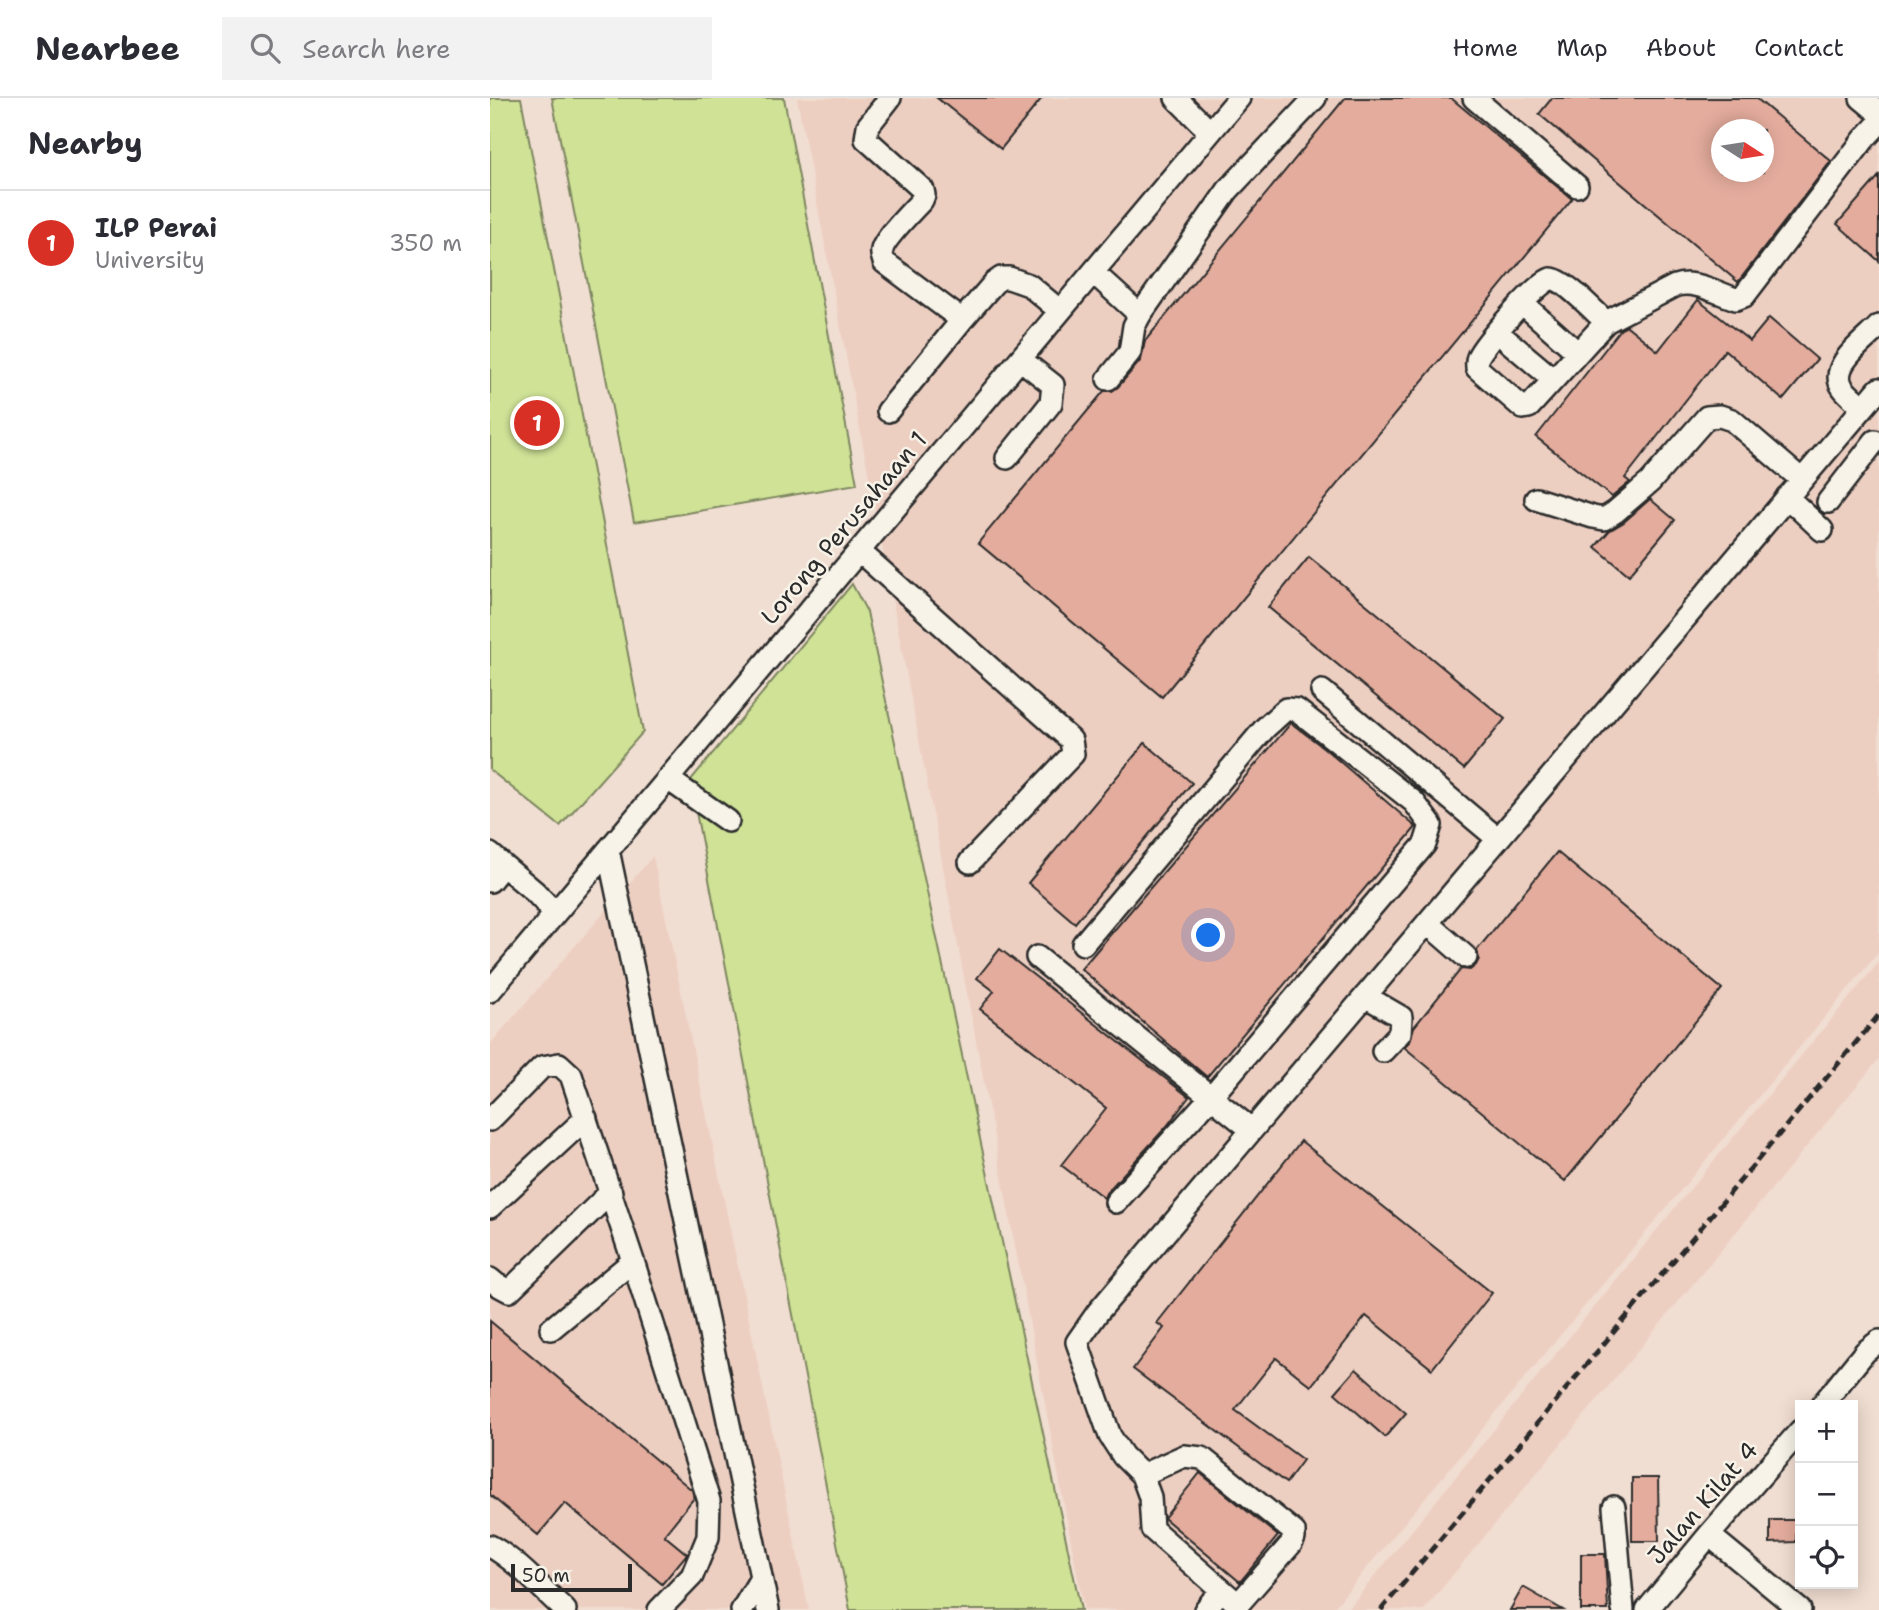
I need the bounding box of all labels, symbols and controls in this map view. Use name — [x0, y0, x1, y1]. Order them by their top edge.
search box — [222, 17, 712, 80]
text: Nearbee — [35, 26, 180, 71]
icon: search — [246, 29, 284, 67]
text: Search here — [302, 31, 451, 66]
text: Home — [1452, 32, 1518, 64]
text: Map — [1556, 32, 1608, 64]
text: About — [1646, 32, 1716, 64]
text: Contact — [1754, 32, 1844, 64]
north arrow — [1711, 119, 1774, 182]
text: Nearby — [28, 123, 143, 164]
text: ILP Perai — [95, 210, 217, 245]
text: 1 — [46, 228, 56, 258]
text: 350 m — [389, 228, 462, 258]
text: University — [95, 245, 205, 275]
pin: 1 — [514, 397, 560, 449]
street label: Lorong Perusahaan 1 — [754, 425, 934, 631]
your location — [1191, 918, 1225, 952]
map controls — [1795, 1400, 1858, 1589]
button: + — [1795, 1400, 1858, 1463]
street label: Jalan Kilat 4 — [1641, 1435, 1765, 1571]
button: − — [1795, 1463, 1858, 1526]
button: locate — [1795, 1526, 1858, 1589]
scale bar — [511, 1561, 632, 1593]
text: 50 m — [522, 1563, 570, 1588]

